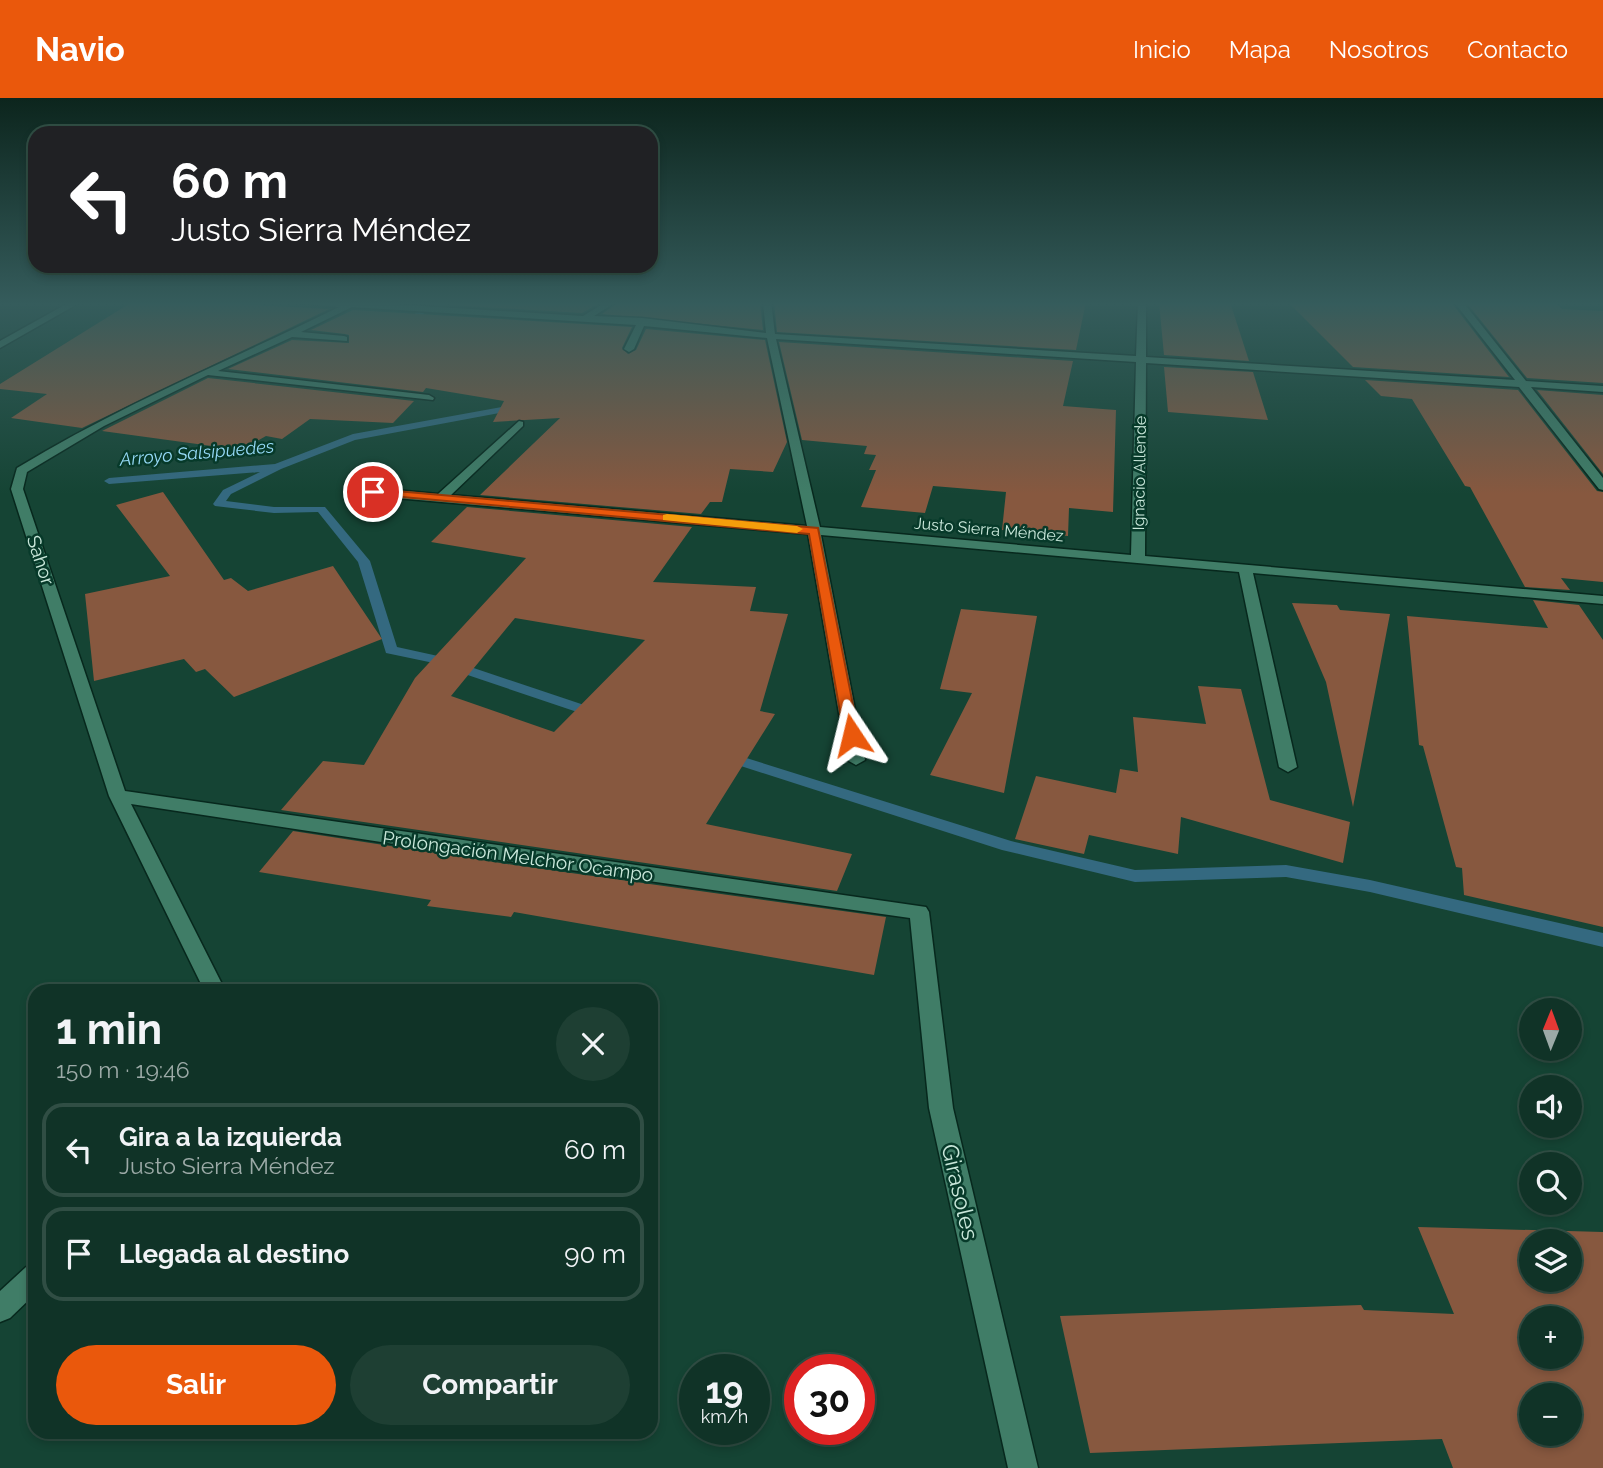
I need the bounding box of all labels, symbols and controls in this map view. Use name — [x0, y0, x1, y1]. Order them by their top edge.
text: Navio — [35, 30, 125, 69]
text: Inicio — [1133, 35, 1191, 64]
text: Mapa — [1229, 35, 1291, 64]
text: Nosotros — [1329, 35, 1429, 64]
text: Contacto — [1467, 35, 1568, 64]
text: 60 m — [171, 152, 288, 209]
icon: left — [56, 154, 147, 245]
text: Justo Sierra Méndez — [171, 211, 471, 248]
street label: Ignacio Allende — [1129, 415, 1150, 531]
water label: Arroyo Salsipuedes — [118, 435, 276, 470]
pin — [343, 462, 403, 522]
icon: arrive — [354, 473, 392, 511]
street label: Justo Sierra Méndez — [913, 513, 1065, 546]
street label: Sahor — [23, 532, 59, 588]
position arrow — [815, 698, 889, 772]
street label: Prolongación Melchor Ocampo — [381, 826, 655, 886]
north arrow — [1519, 998, 1582, 1060]
map controls — [1519, 998, 1582, 1446]
text: 1 min — [56, 1005, 162, 1054]
button: close — [556, 1007, 630, 1081]
text: 150 m · 19:46 — [56, 1056, 190, 1083]
button: sound — [1519, 1075, 1582, 1138]
text: Gira a la izquierda — [119, 1122, 342, 1152]
icon: left — [60, 1131, 98, 1169]
text: 60 m — [564, 1135, 626, 1165]
street label: Girasoles — [936, 1141, 985, 1243]
text: Justo Sierra Méndez — [119, 1152, 335, 1179]
button: search — [1519, 1152, 1582, 1215]
button: layers — [1519, 1229, 1582, 1292]
icon: arrive — [60, 1235, 98, 1273]
text: Llegada al destino — [119, 1239, 349, 1269]
text: 90 m — [564, 1239, 626, 1269]
button: + — [1519, 1306, 1582, 1369]
button: Salir — [56, 1345, 336, 1425]
button: Compartir — [350, 1345, 630, 1425]
speed limit sign: 30 — [784, 1354, 875, 1445]
text: 19 — [706, 1370, 743, 1411]
button: − — [1519, 1383, 1582, 1446]
text: km/h — [701, 1406, 748, 1427]

